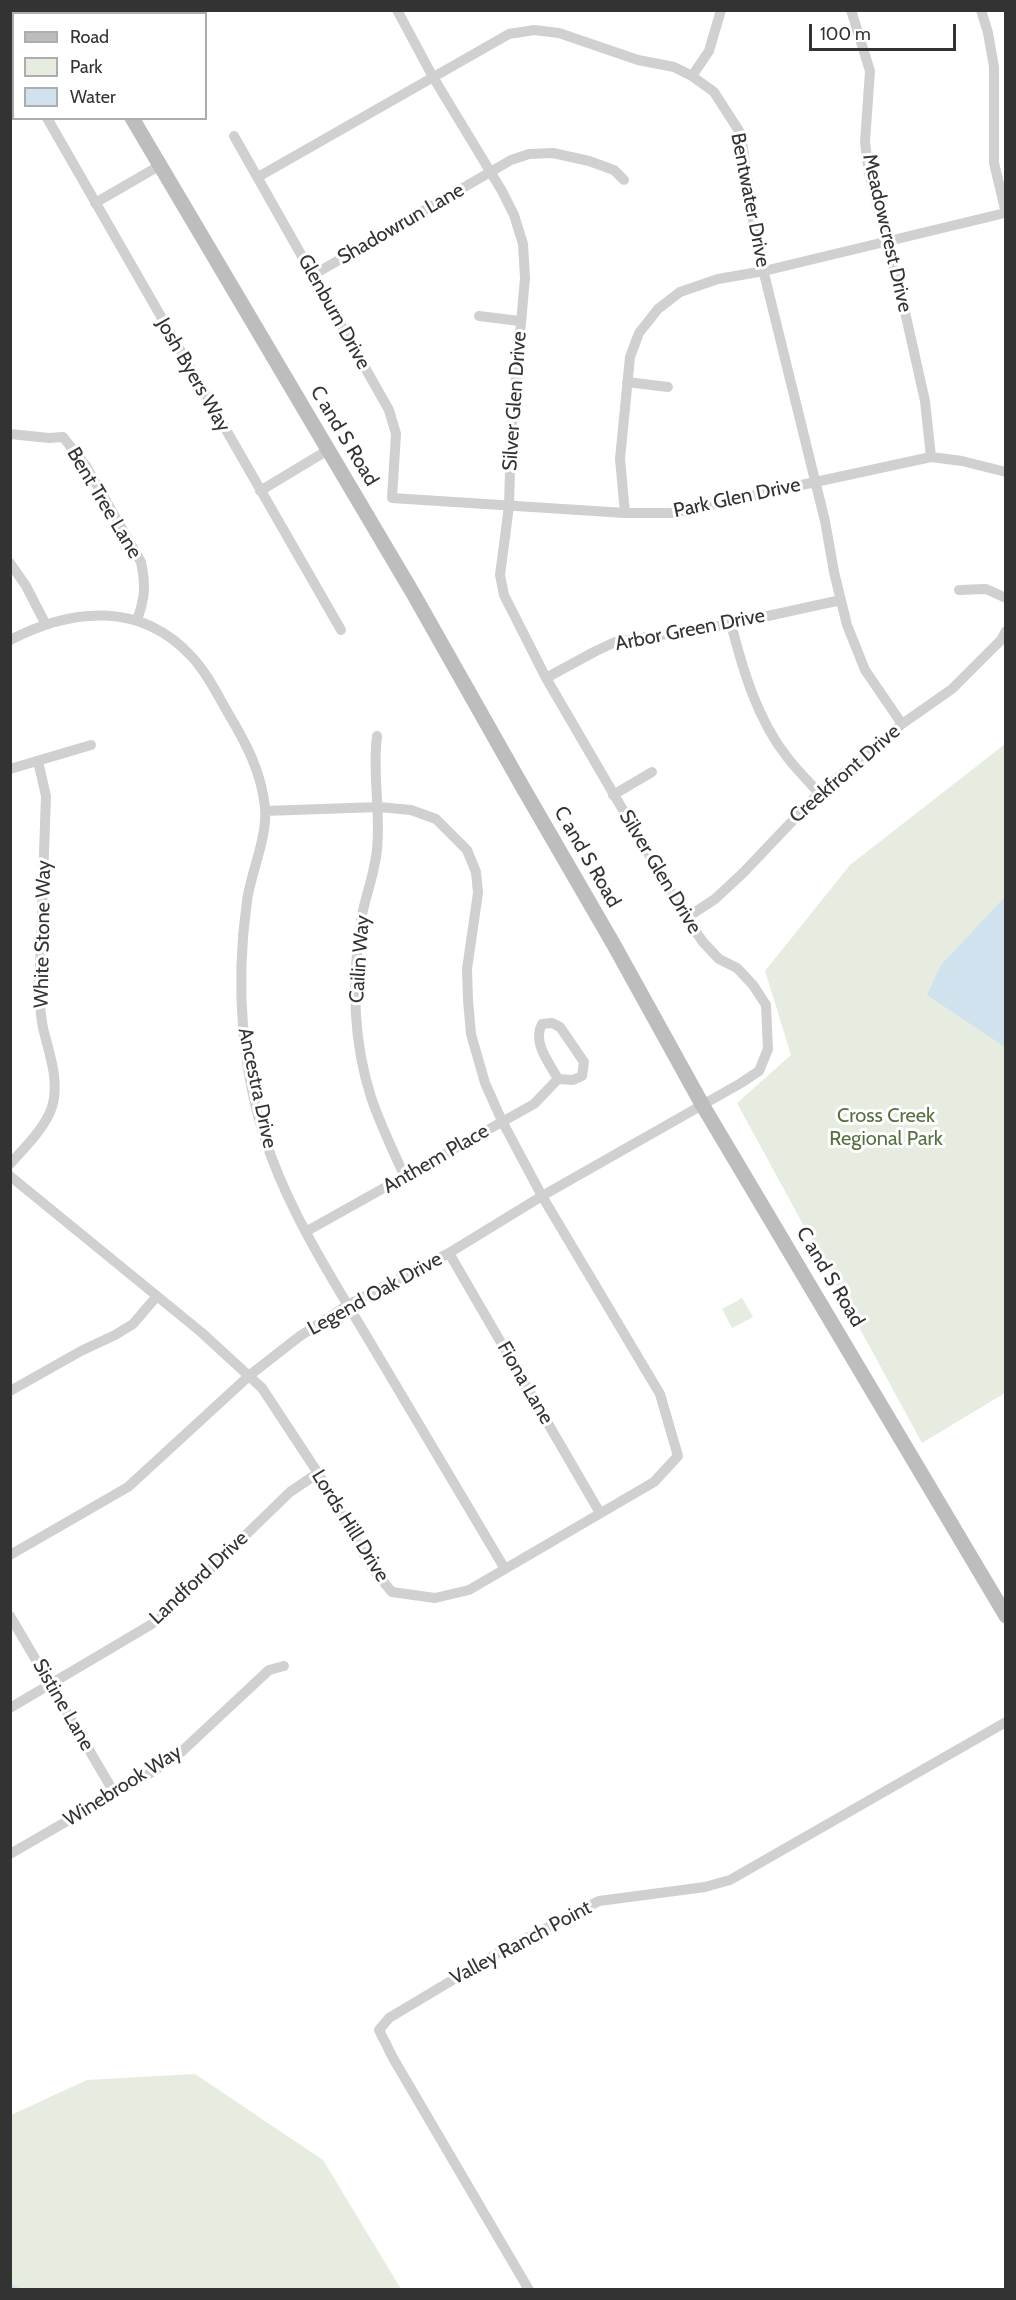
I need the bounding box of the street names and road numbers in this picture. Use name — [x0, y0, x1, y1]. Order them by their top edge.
street label: Bentwater Drive — [725, 131, 775, 269]
street label: Meadowcrest Drive — [857, 151, 917, 315]
street label: Shadowrun Lane — [334, 178, 468, 270]
street label: Glenburn Drive — [293, 250, 375, 374]
street label: Josh Byers Way — [151, 314, 235, 436]
street label: Silver Glen Drive — [498, 330, 532, 472]
street label: C and S Road — [305, 381, 383, 491]
street label: Bent Tree Lane — [61, 443, 147, 563]
street label: Park Glen Drive — [671, 473, 803, 523]
street label: Arbor Green Drive — [613, 604, 767, 656]
street label: Creekfront Drive — [785, 720, 905, 828]
street label: C and S Road — [548, 802, 626, 912]
street label: Silver Glen Drive — [614, 806, 706, 938]
street label: White Stone Way — [30, 860, 56, 1008]
street label: Cailin Way — [345, 914, 375, 1004]
street label: Ancestra Drive — [232, 1025, 282, 1151]
street label: Anthem Place — [379, 1119, 493, 1199]
street label: C and S Road — [791, 1222, 869, 1332]
street label: Legend Oak Drive — [304, 1247, 446, 1341]
street label: Fiona Lane — [492, 1337, 558, 1429]
street label: Lords Hill Drive — [306, 1465, 394, 1587]
street label: Landford Drive — [145, 1526, 253, 1630]
street label: Sistine Lane — [27, 1655, 99, 1755]
street label: Winebrook Way — [60, 1740, 186, 1832]
street label: Valley Ranch Point — [446, 1896, 596, 1990]

